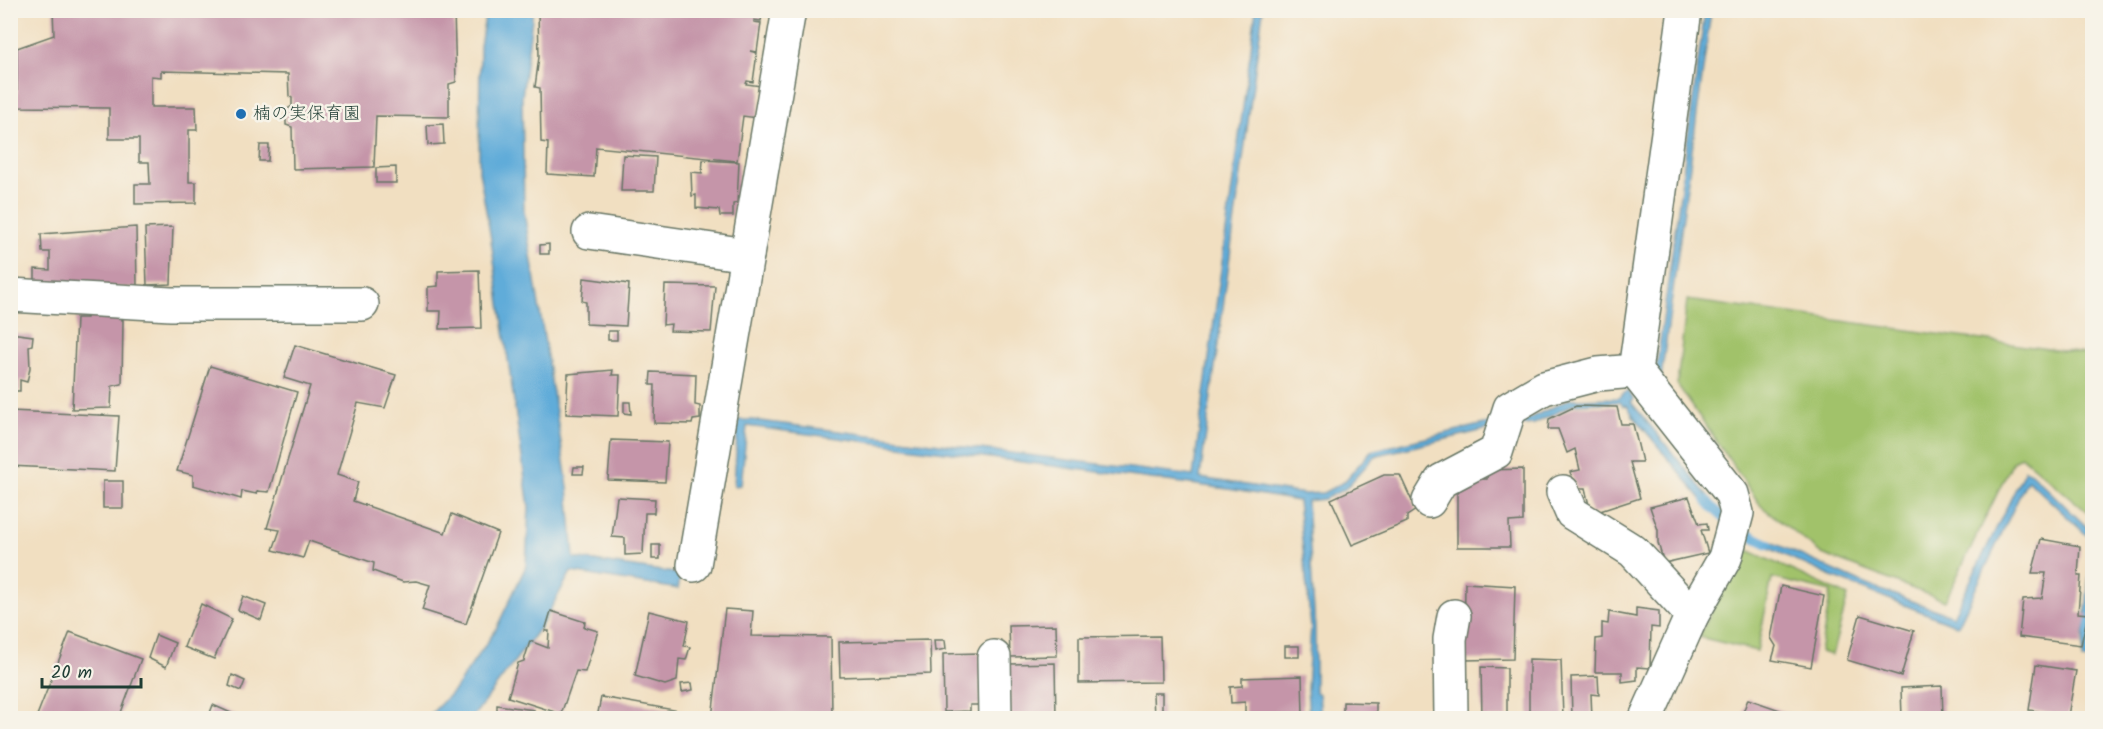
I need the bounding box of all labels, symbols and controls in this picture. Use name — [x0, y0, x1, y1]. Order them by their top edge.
place label: 楠の実保育園 — [253, 100, 361, 129]
marker: 楠の実保育園 — [234, 107, 248, 121]
scale bar — [42, 651, 141, 689]
text: 20 m — [51, 659, 92, 688]

